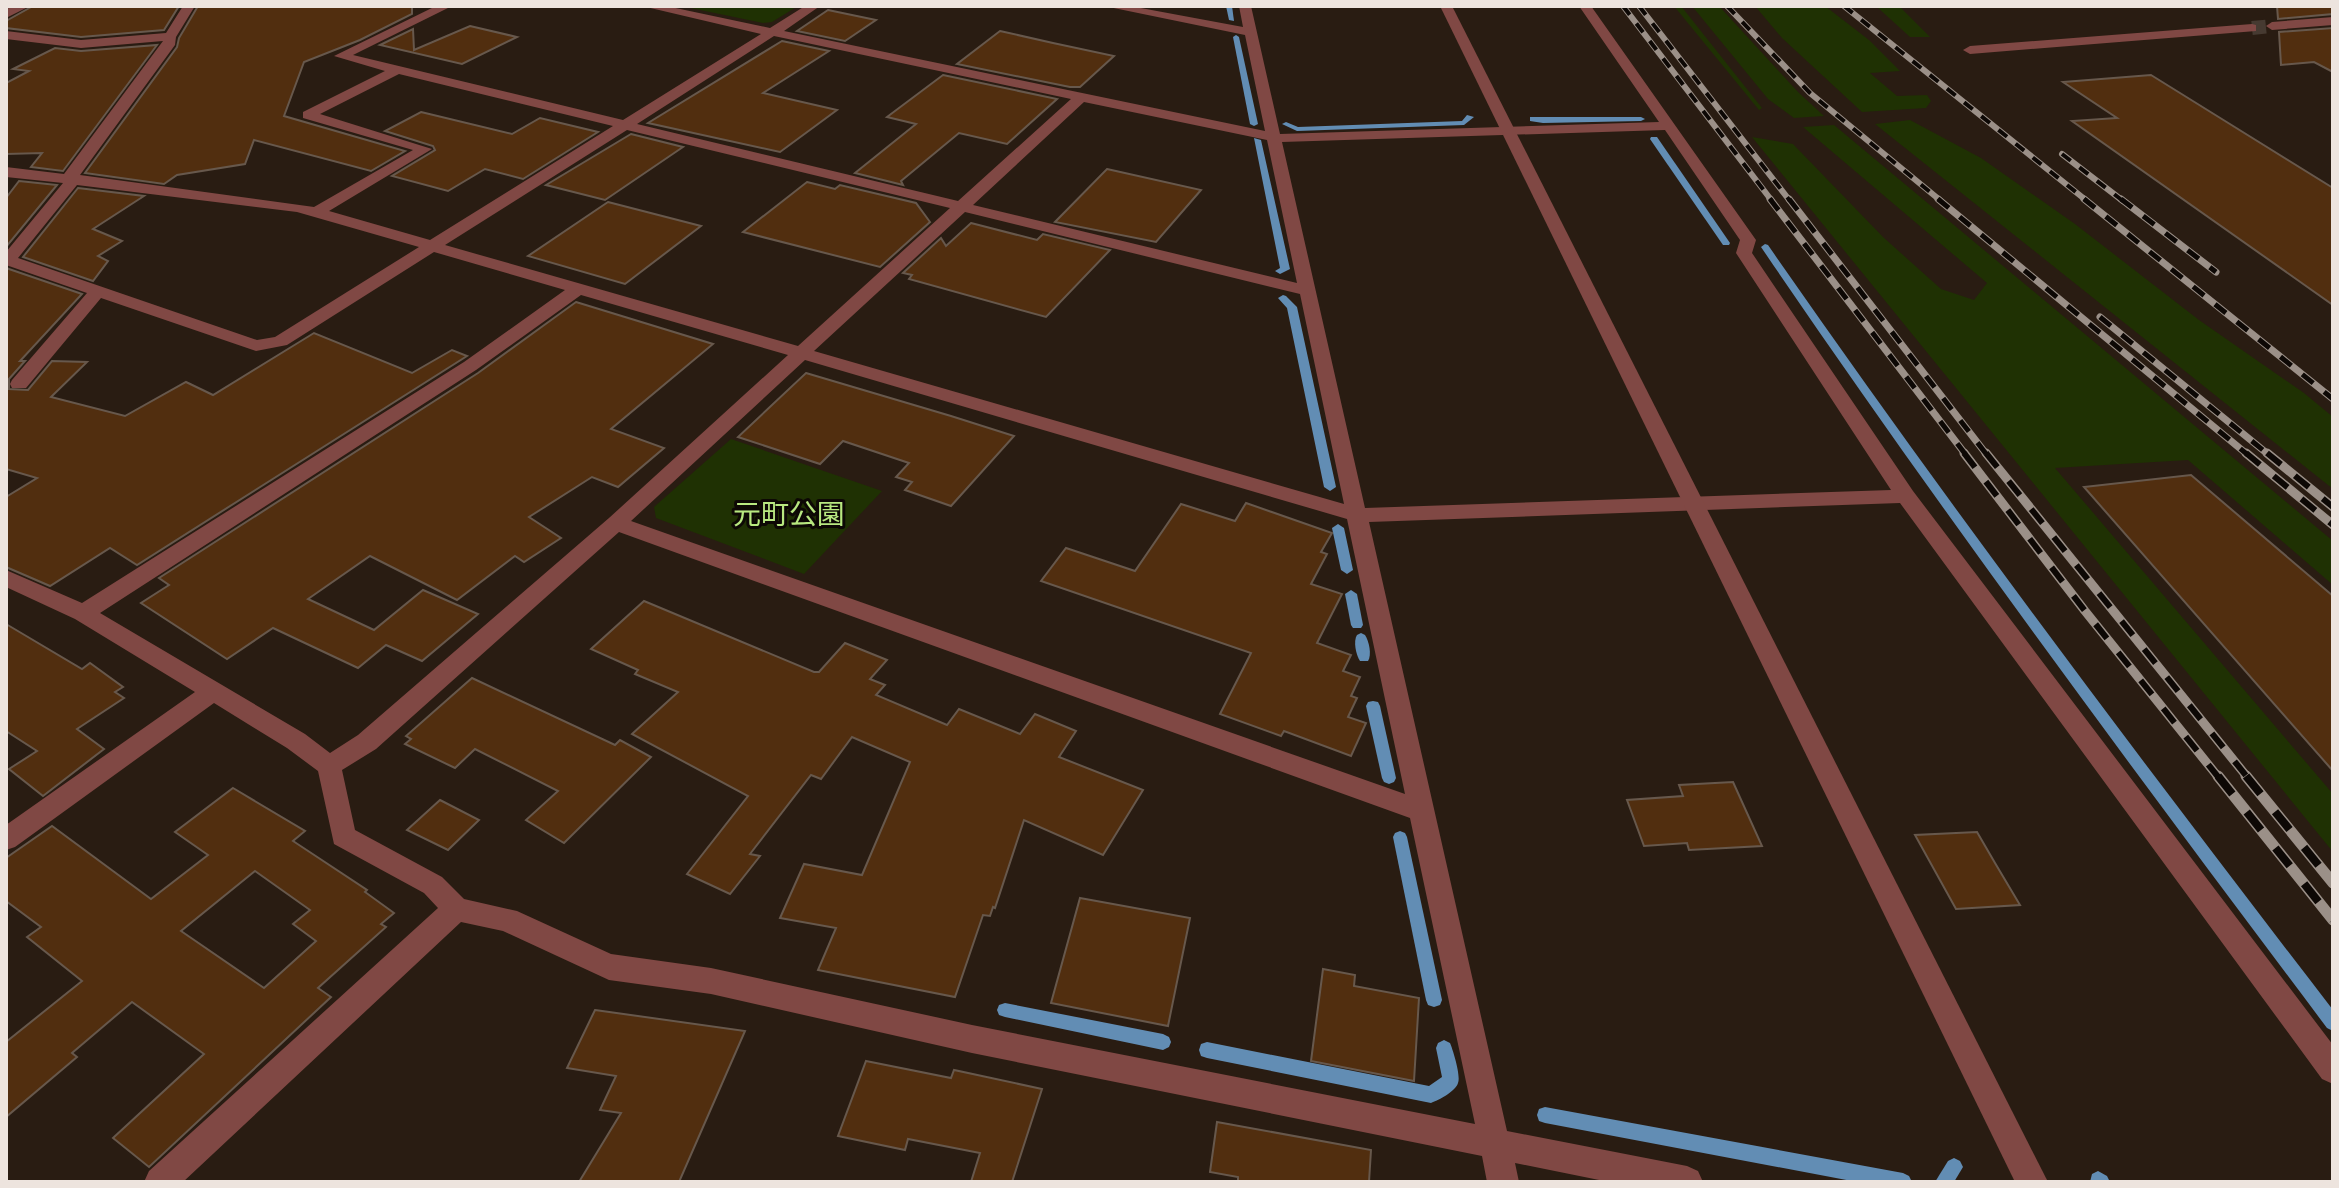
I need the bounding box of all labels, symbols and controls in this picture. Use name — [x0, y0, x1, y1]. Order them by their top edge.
park label: 元町公園 — [733, 498, 845, 532]

